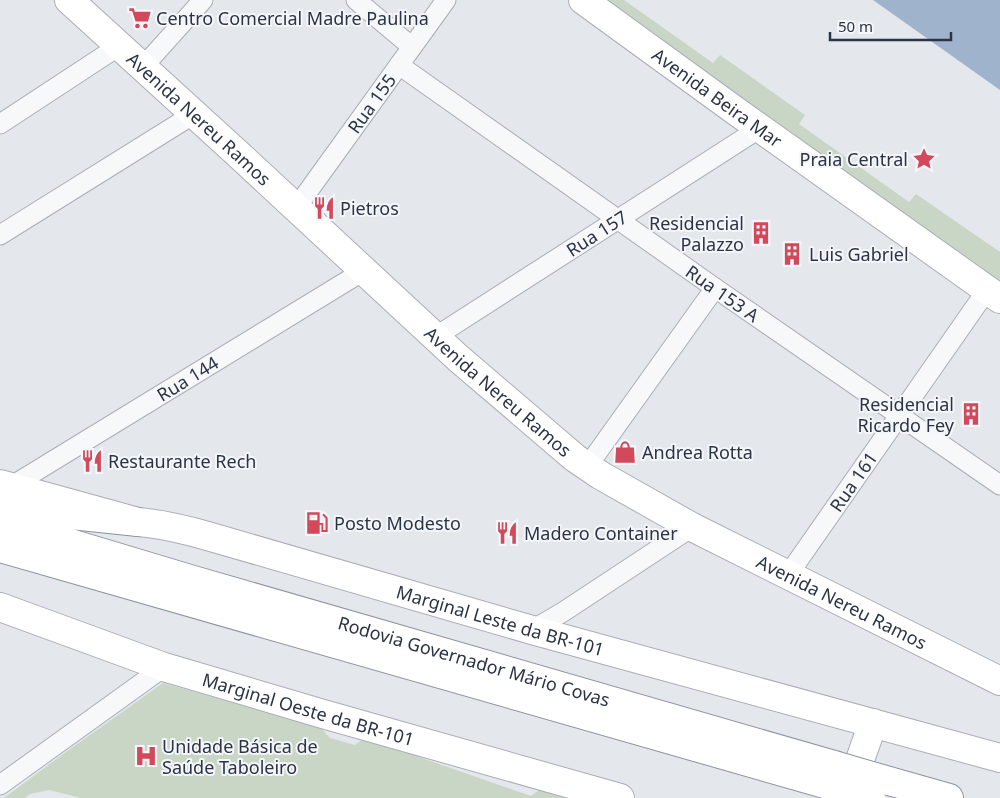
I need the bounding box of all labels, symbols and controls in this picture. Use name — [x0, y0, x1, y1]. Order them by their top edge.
supermarket icon: Centro Comercial Madre Paulina — [127, 5, 153, 31]
place label: Centro Comercial Madre Paulina — [156, 6, 429, 30]
scale bar — [830, 10, 951, 42]
text: 50 m — [838, 16, 873, 36]
street label: Avenida Beira Mar — [648, 42, 788, 153]
street label: Avenida Nereu Ramos — [122, 47, 276, 191]
street label: Rua 155 — [342, 69, 401, 138]
place icon: Praia Central — [911, 146, 937, 172]
place label: Praia Central — [800, 147, 908, 171]
restaurant icon: Pietros — [311, 195, 337, 221]
place label: Pietros — [340, 196, 399, 220]
street label: Rua 157 — [561, 205, 632, 262]
place label: Residencial Palazzo — [649, 211, 744, 256]
building icon: Residencial Palazzo — [748, 220, 774, 246]
building icon: Luis Gabriel — [779, 241, 805, 267]
place label: Luis Gabriel — [809, 242, 909, 266]
street label: Rua 153 A — [681, 259, 764, 327]
street label: Avenida Nereu Ramos — [420, 321, 577, 462]
street label: Rua 144 — [152, 351, 223, 406]
place label: Residencial Ricardo Fey — [857, 392, 955, 437]
building icon: Residencial Ricardo Fey — [958, 401, 984, 427]
shop icon: Andrea Rotta — [612, 439, 638, 465]
place label: Andrea Rotta — [642, 440, 753, 464]
street label: Rua 161 — [824, 447, 883, 516]
restaurant icon: Restaurante Rech — [79, 448, 105, 474]
place label: Restaurante Rech — [108, 449, 256, 473]
fuel station icon: Posto Modesto — [304, 510, 330, 536]
place label: Posto Modesto — [334, 511, 461, 535]
restaurant icon: Madero Container — [494, 520, 520, 546]
place label: Madero Container — [524, 521, 678, 545]
street label: Avenida Nereu Ramos — [753, 549, 931, 654]
street label: Marginal Leste da BR-101 — [394, 579, 607, 661]
street label: Rodovia Governador Mário Covas — [335, 610, 613, 712]
street label: Marginal Oeste da BR-101 — [199, 667, 417, 751]
place label: Unidade Básica de Saúde Taboleiro — [162, 734, 318, 779]
hospital icon: Unidade Básica de Saúde Taboleiro — [133, 743, 159, 769]

